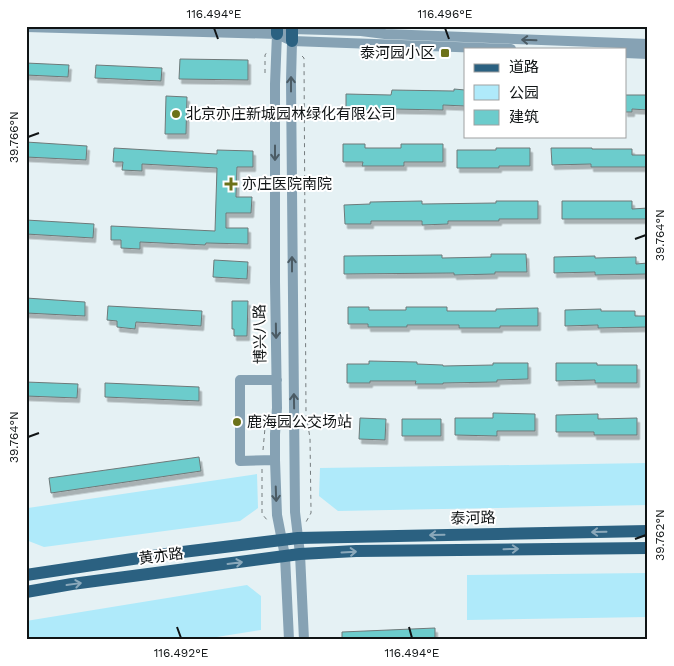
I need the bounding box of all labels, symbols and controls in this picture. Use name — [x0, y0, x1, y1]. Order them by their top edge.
text: 116.494°E — [187, 7, 242, 21]
text: 116.496°E — [418, 7, 473, 21]
one-way arrow — [521, 35, 537, 44]
place label: 泰河园小区 — [360, 44, 435, 62]
marker: 泰河园小区 — [439, 47, 451, 59]
legend — [464, 48, 626, 138]
text: 道路 — [509, 58, 539, 76]
one-way arrow — [286, 76, 296, 92]
text: 公园 — [509, 84, 539, 102]
place label: 北京亦庄新城园林绿化有限公司 — [186, 105, 396, 123]
marker: 北京亦庄新城园林绿化有限公司 — [170, 108, 182, 120]
text: 建筑 — [509, 108, 539, 126]
text: 39.766°N — [7, 111, 21, 163]
one-way arrow — [270, 144, 280, 161]
place label: 亦庄医院南院 — [242, 175, 332, 193]
marker: 亦庄医院南院 — [224, 177, 238, 191]
text: 39.764°N — [653, 209, 667, 261]
one-way arrow — [287, 256, 297, 272]
street label: 博兴八路 — [250, 304, 270, 364]
one-way arrow — [271, 322, 281, 339]
one-way arrow — [289, 393, 298, 409]
text: 39.764°N — [7, 411, 21, 463]
place label: 鹿海园公交场站 — [247, 413, 352, 431]
marker: 鹿海园公交场站 — [231, 416, 243, 428]
one-way arrow — [272, 485, 281, 501]
street label: 泰河路 — [450, 509, 496, 527]
text: 39.762°N — [653, 509, 667, 561]
one-way arrow — [591, 527, 608, 537]
one-way arrow — [429, 530, 445, 540]
street label: 黄亦路 — [138, 544, 184, 568]
one-way arrow — [503, 545, 519, 554]
one-way arrow — [341, 547, 357, 556]
one-way arrow — [227, 558, 243, 568]
one-way arrow — [66, 578, 82, 588]
text: 116.492°E — [154, 646, 209, 660]
text: 116.494°E — [385, 646, 440, 660]

